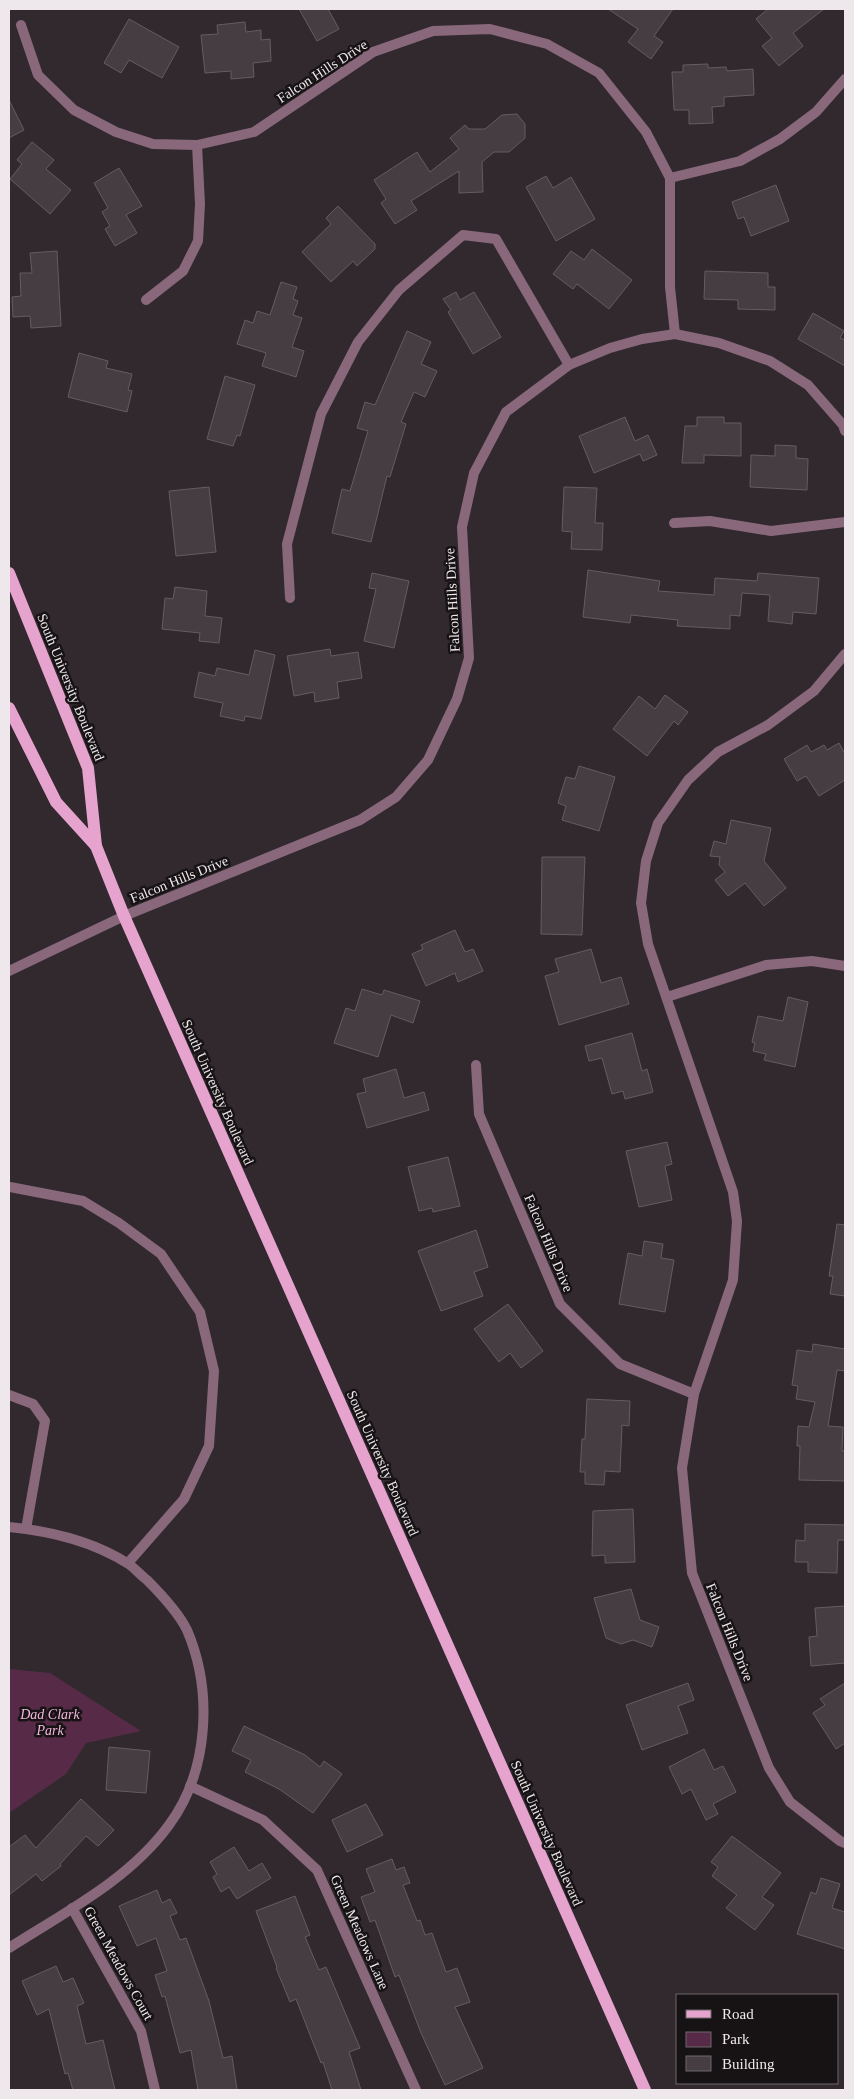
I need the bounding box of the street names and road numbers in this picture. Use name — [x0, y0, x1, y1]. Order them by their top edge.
street label: Falcon Hills Drive — [274, 37, 370, 106]
street label: Falcon Hills Drive — [442, 548, 463, 652]
street label: South University Boulevard — [34, 612, 107, 763]
street label: Falcon Hills Drive — [128, 853, 230, 906]
street label: South University Boulevard — [179, 1017, 256, 1167]
street label: Falcon Hills Drive — [521, 1192, 576, 1294]
street label: South University Boulevard — [344, 1388, 421, 1538]
street label: Falcon Hills Drive — [703, 1581, 756, 1683]
street label: South University Boulevard — [508, 1758, 585, 1908]
street label: Green Meadows Lane — [328, 1873, 392, 1992]
street label: Green Meadows Court — [81, 1904, 156, 2023]

